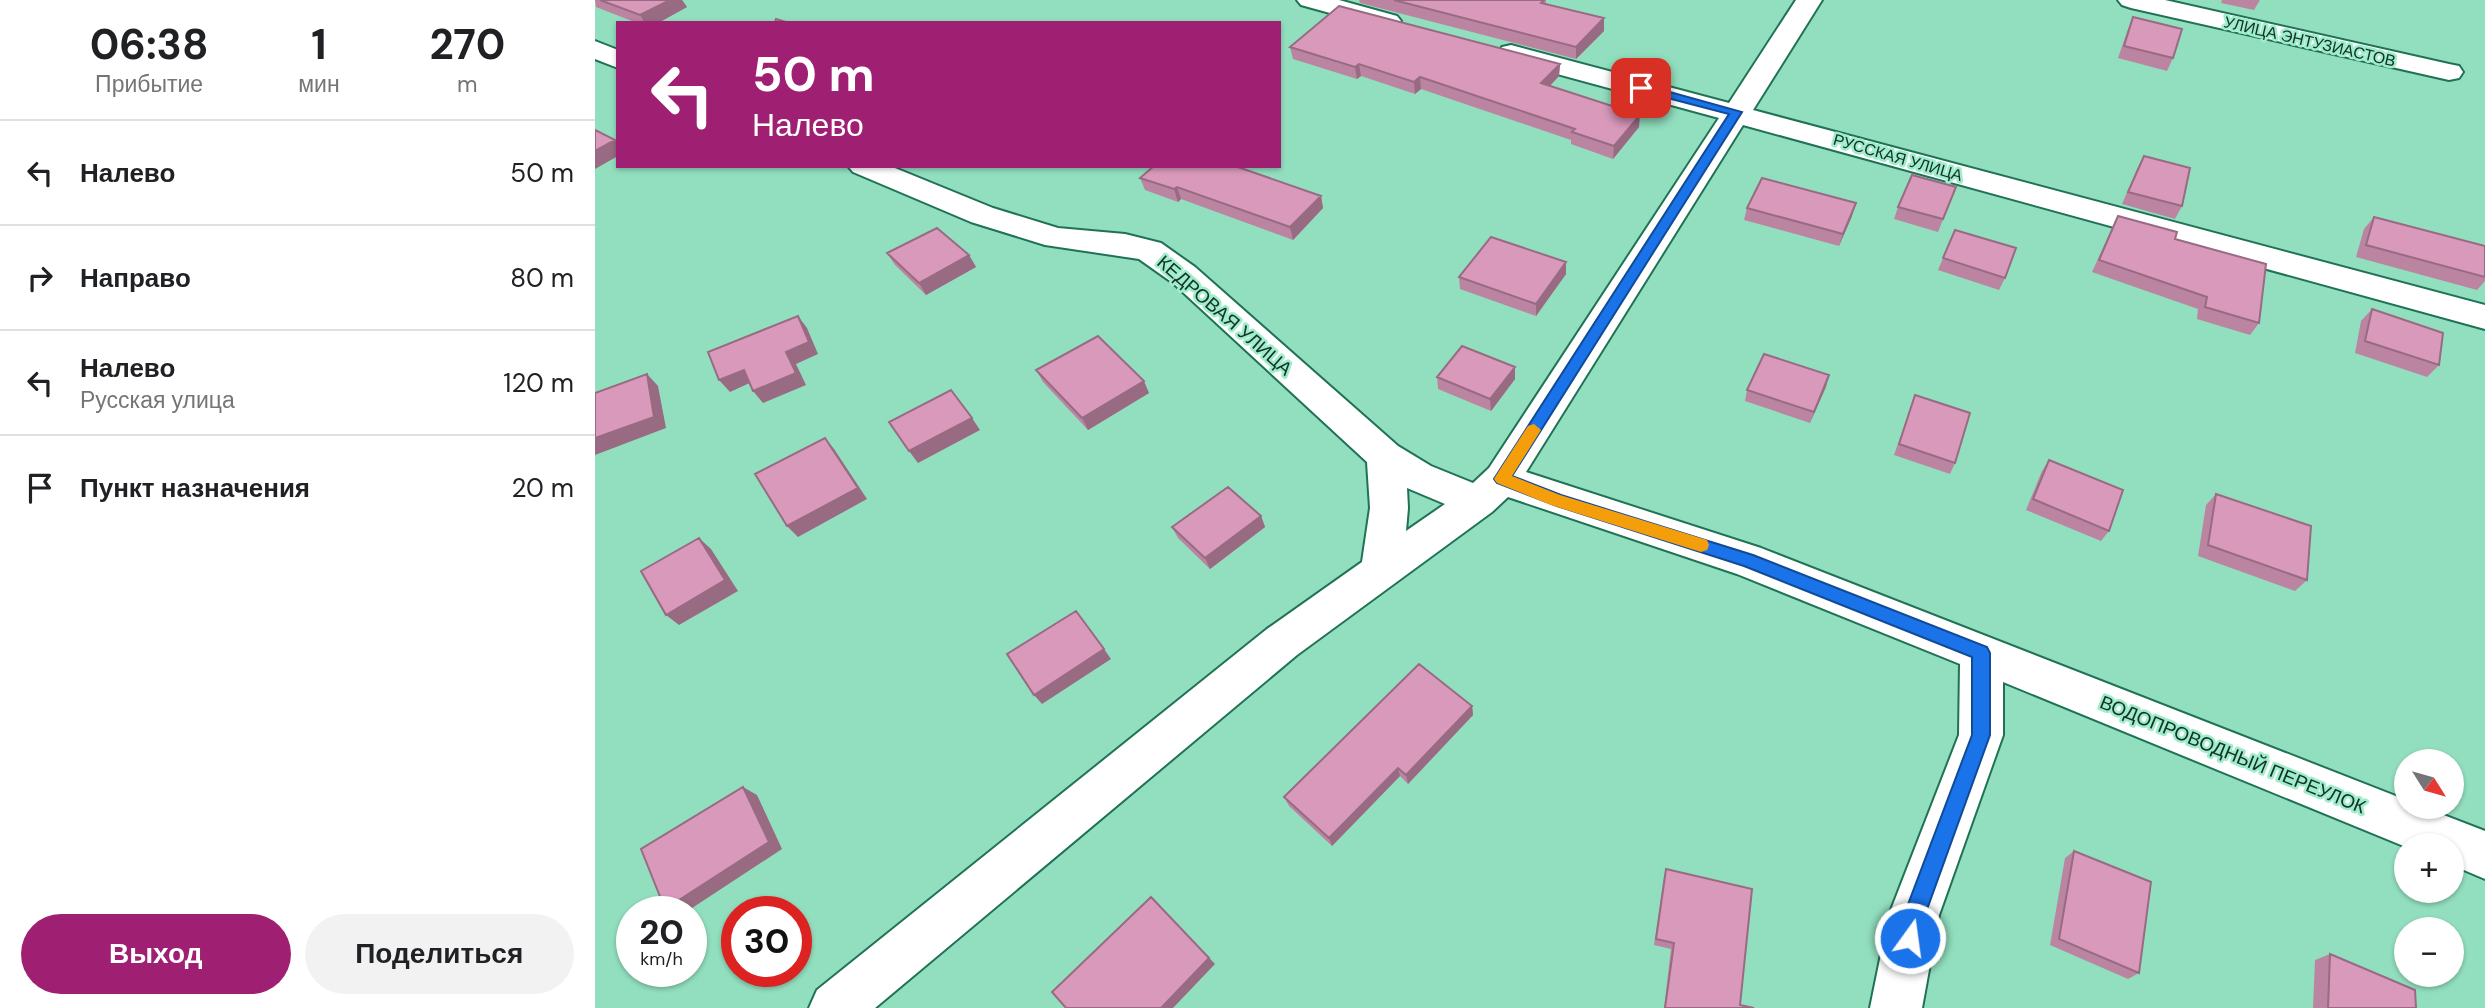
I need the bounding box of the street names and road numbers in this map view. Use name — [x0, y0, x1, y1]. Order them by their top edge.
street label: УЛИЦА ЭНТУЗИАСТОВ — [2222, 11, 2398, 71]
street label: РУССКАЯ УЛИЦА — [1831, 129, 1965, 186]
street label: КЕДРОВАЯ УЛИЦА — [1152, 250, 1298, 381]
street label: ВОДОПРОВОДНЫЙ ПЕРЕУЛОК — [2096, 690, 2369, 819]

